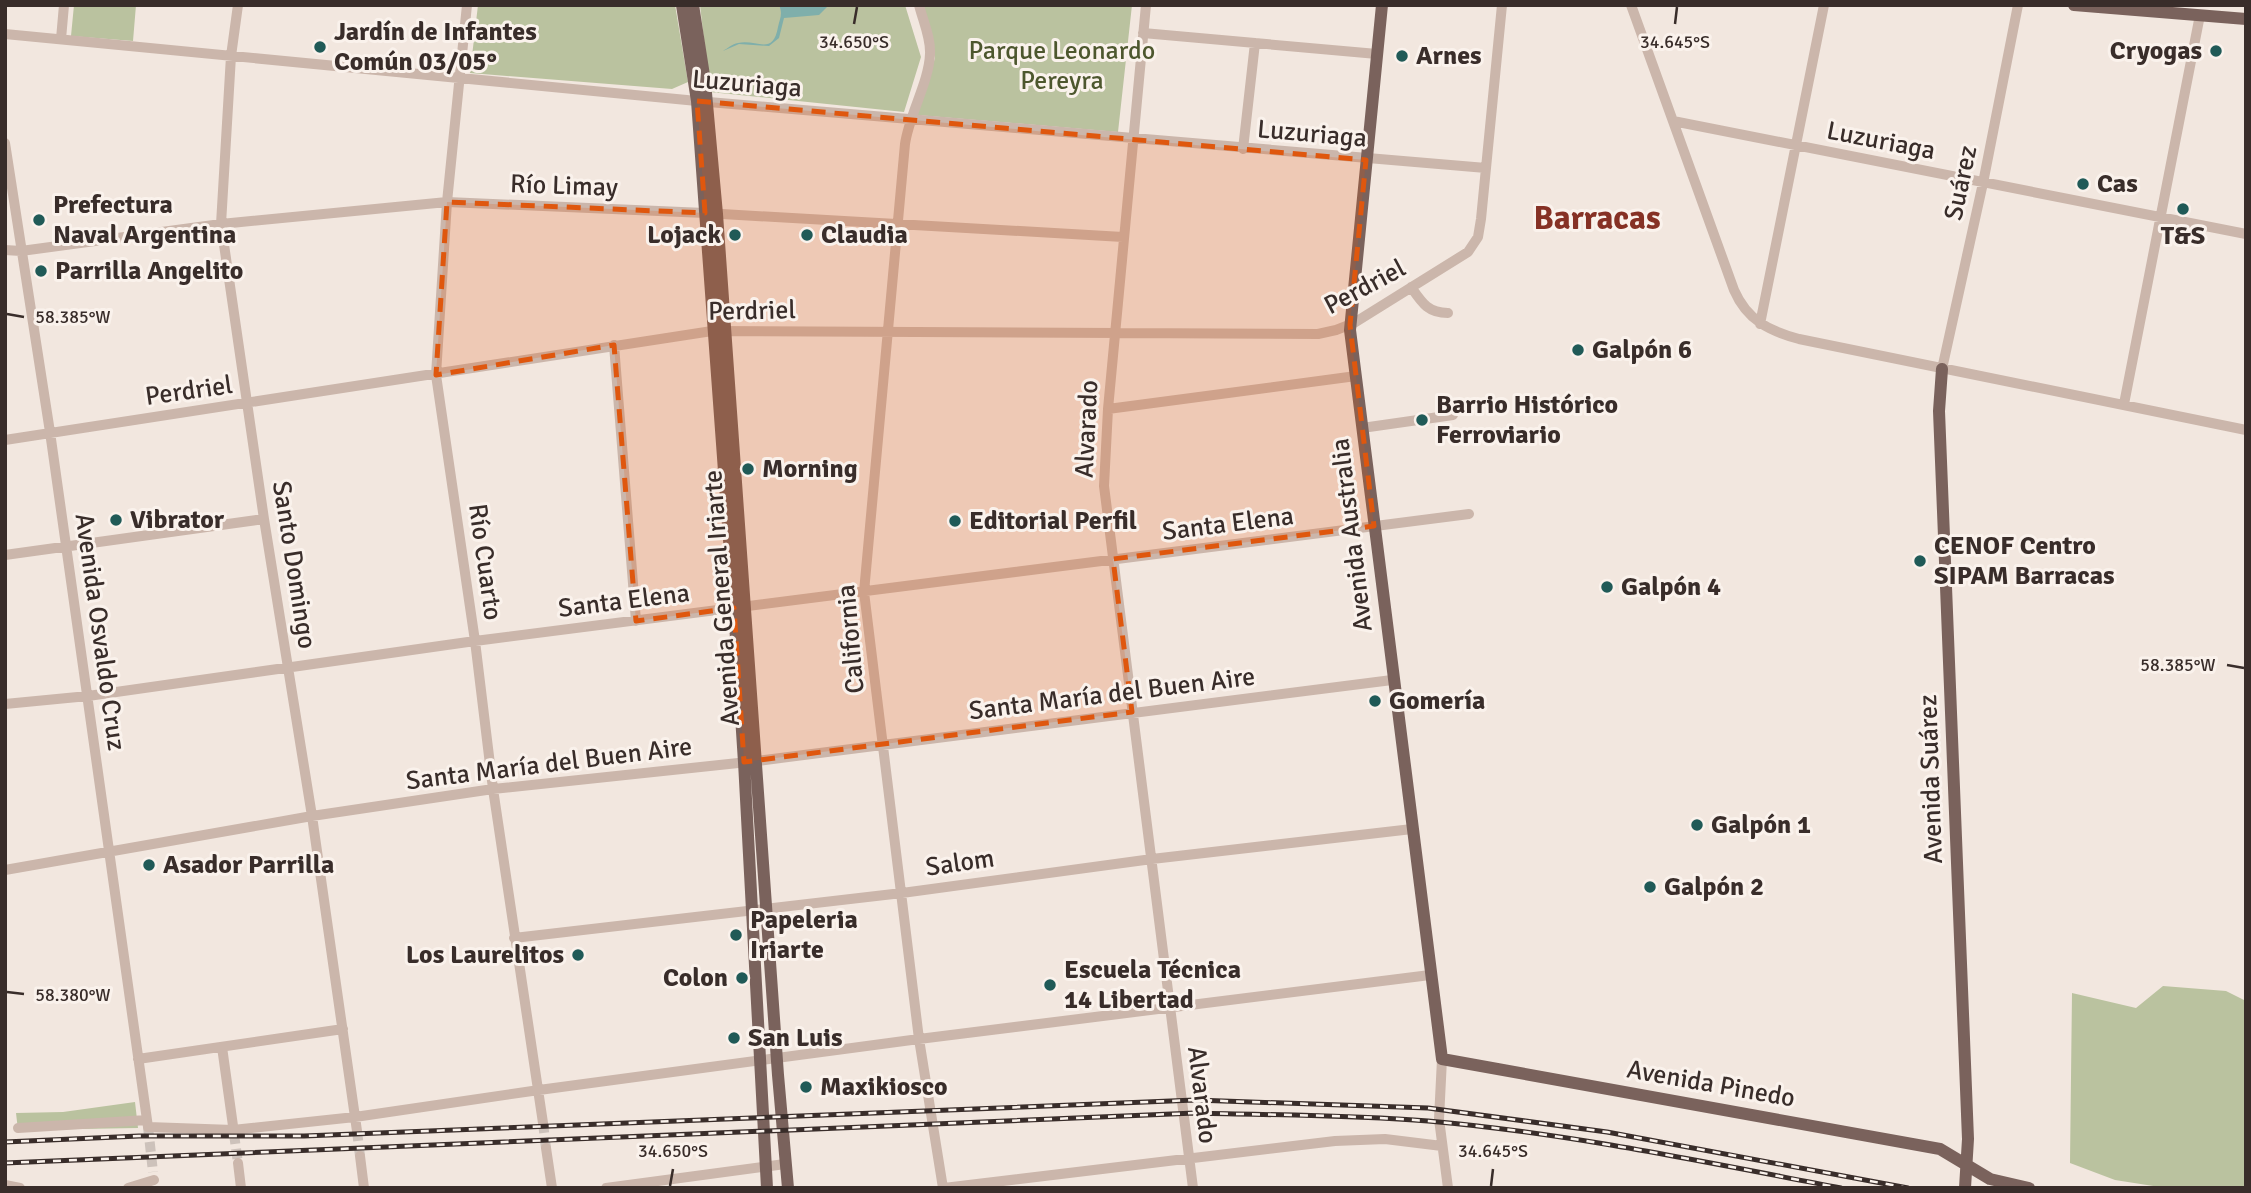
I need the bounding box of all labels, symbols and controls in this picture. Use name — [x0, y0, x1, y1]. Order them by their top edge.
place label: Jardín de Infantes Común 03/05° — [334, 16, 537, 78]
text: 34.650°S — [819, 31, 889, 53]
text: 34.645°S — [1640, 31, 1710, 53]
park label: Parque Leonardo Pereyra — [969, 35, 1155, 97]
place label: Cryogas — [2110, 35, 2202, 67]
marker: Jardín de Infantes Común 03/05° — [312, 39, 328, 55]
place label: Arnes — [1416, 40, 1482, 72]
marker: Cryogas — [2208, 43, 2224, 59]
marker: Arnes — [1394, 48, 1410, 64]
street label: Luzuriaga — [691, 63, 803, 105]
street label: Luzuriaga — [1256, 113, 1368, 155]
street label: Luzuriaga — [1824, 115, 1938, 167]
street label: Suárez — [1937, 143, 1985, 223]
street label: Río Limay — [510, 168, 618, 204]
place label: Cas — [2097, 168, 2138, 200]
marker: Cas — [2075, 176, 2091, 192]
place label: Prefectura Naval Argentina — [53, 189, 236, 251]
district label: Barracas — [1533, 198, 1661, 239]
marker: T&S — [2175, 201, 2191, 217]
marker: Prefectura Naval Argentina — [31, 212, 47, 228]
place label: Lojack — [647, 219, 721, 251]
place label: Claudia — [821, 219, 908, 251]
place label: T&S — [2161, 220, 2205, 252]
marker: Lojack — [727, 227, 743, 243]
marker: Claudia — [799, 227, 815, 243]
street label: Perdriel — [1319, 252, 1411, 322]
place label: Parrilla Angelito — [55, 255, 243, 287]
marker: Parrilla Angelito — [33, 263, 49, 279]
street label: Perdriel — [708, 294, 796, 328]
text: 58.385°W — [35, 306, 111, 328]
place label: Galpón 6 — [1592, 334, 1692, 366]
marker: Galpón 6 — [1570, 342, 1586, 358]
street label: Perdriel — [143, 369, 235, 413]
street label: Alvarado — [1068, 379, 1106, 479]
place label: Barrio Histórico Ferroviario — [1436, 389, 1618, 451]
marker: Barrio Histórico Ferroviario — [1414, 412, 1430, 428]
street label: Avenida Australia — [1324, 437, 1380, 633]
place label: Morning — [762, 453, 858, 485]
marker: Morning — [740, 461, 756, 477]
street label: Avenida General Iriarte — [697, 469, 747, 727]
street label: Santo Domingo — [265, 479, 323, 651]
street label: Santa Elena — [1160, 500, 1296, 548]
street label: Río Cuarto — [461, 502, 509, 622]
place label: Vibrator — [130, 504, 225, 536]
place label: Editorial Perfil — [969, 505, 1137, 537]
street label: Avenida Osvaldo Cruz — [68, 511, 132, 753]
marker: Vibrator — [108, 512, 124, 528]
marker: Editorial Perfil — [947, 513, 963, 529]
place label: CENOF Centro SIPAM Barracas — [1934, 530, 2115, 592]
marker: CENOF Centro SIPAM Barracas — [1912, 553, 1928, 569]
place label: Galpón 4 — [1621, 571, 1721, 603]
street label: Santa Elena — [556, 577, 692, 625]
marker: Galpón 4 — [1599, 579, 1615, 595]
street label: California — [830, 583, 872, 695]
text: 58.385°W — [2140, 654, 2216, 676]
street label: Santa María del Buen Aire — [967, 661, 1257, 727]
place label: Gomería — [1389, 685, 1485, 717]
marker: Gomería — [1367, 693, 1383, 709]
street label: Avenida Suárez — [1912, 694, 1950, 864]
street label: Santa María del Buen Aire — [404, 731, 694, 797]
place label: Galpón 1 — [1711, 809, 1811, 841]
marker: Galpón 1 — [1689, 817, 1705, 833]
street label: Salom — [923, 842, 997, 884]
place label: Asador Parrilla — [163, 849, 334, 881]
marker: Asador Parrilla — [141, 857, 157, 873]
place label: Galpón 2 — [1664, 871, 1764, 903]
marker: Galpón 2 — [1642, 879, 1658, 895]
place label: Papeleria Iriarte — [750, 904, 858, 966]
marker: Papeleria Iriarte — [728, 927, 744, 943]
place label: Los Laurelitos — [406, 939, 564, 971]
marker: Los Laurelitos — [570, 947, 586, 963]
place label: Escuela Técnica 14 Libertad — [1064, 954, 1241, 1016]
place label: Colon — [663, 962, 728, 994]
marker: Colon — [734, 970, 750, 986]
marker: Escuela Técnica 14 Libertad — [1042, 977, 1058, 993]
text: 58.380°W — [35, 984, 111, 1006]
place label: San Luis — [748, 1022, 843, 1054]
marker: San Luis — [726, 1030, 742, 1046]
street label: Alvarado — [1180, 1045, 1224, 1145]
street label: Avenida Pinedo — [1624, 1053, 1798, 1115]
place label: Maxikiosco — [820, 1071, 948, 1103]
marker: Maxikiosco — [798, 1079, 814, 1095]
text: 34.650°S — [638, 1140, 708, 1162]
text: 34.645°S — [1458, 1140, 1528, 1162]

